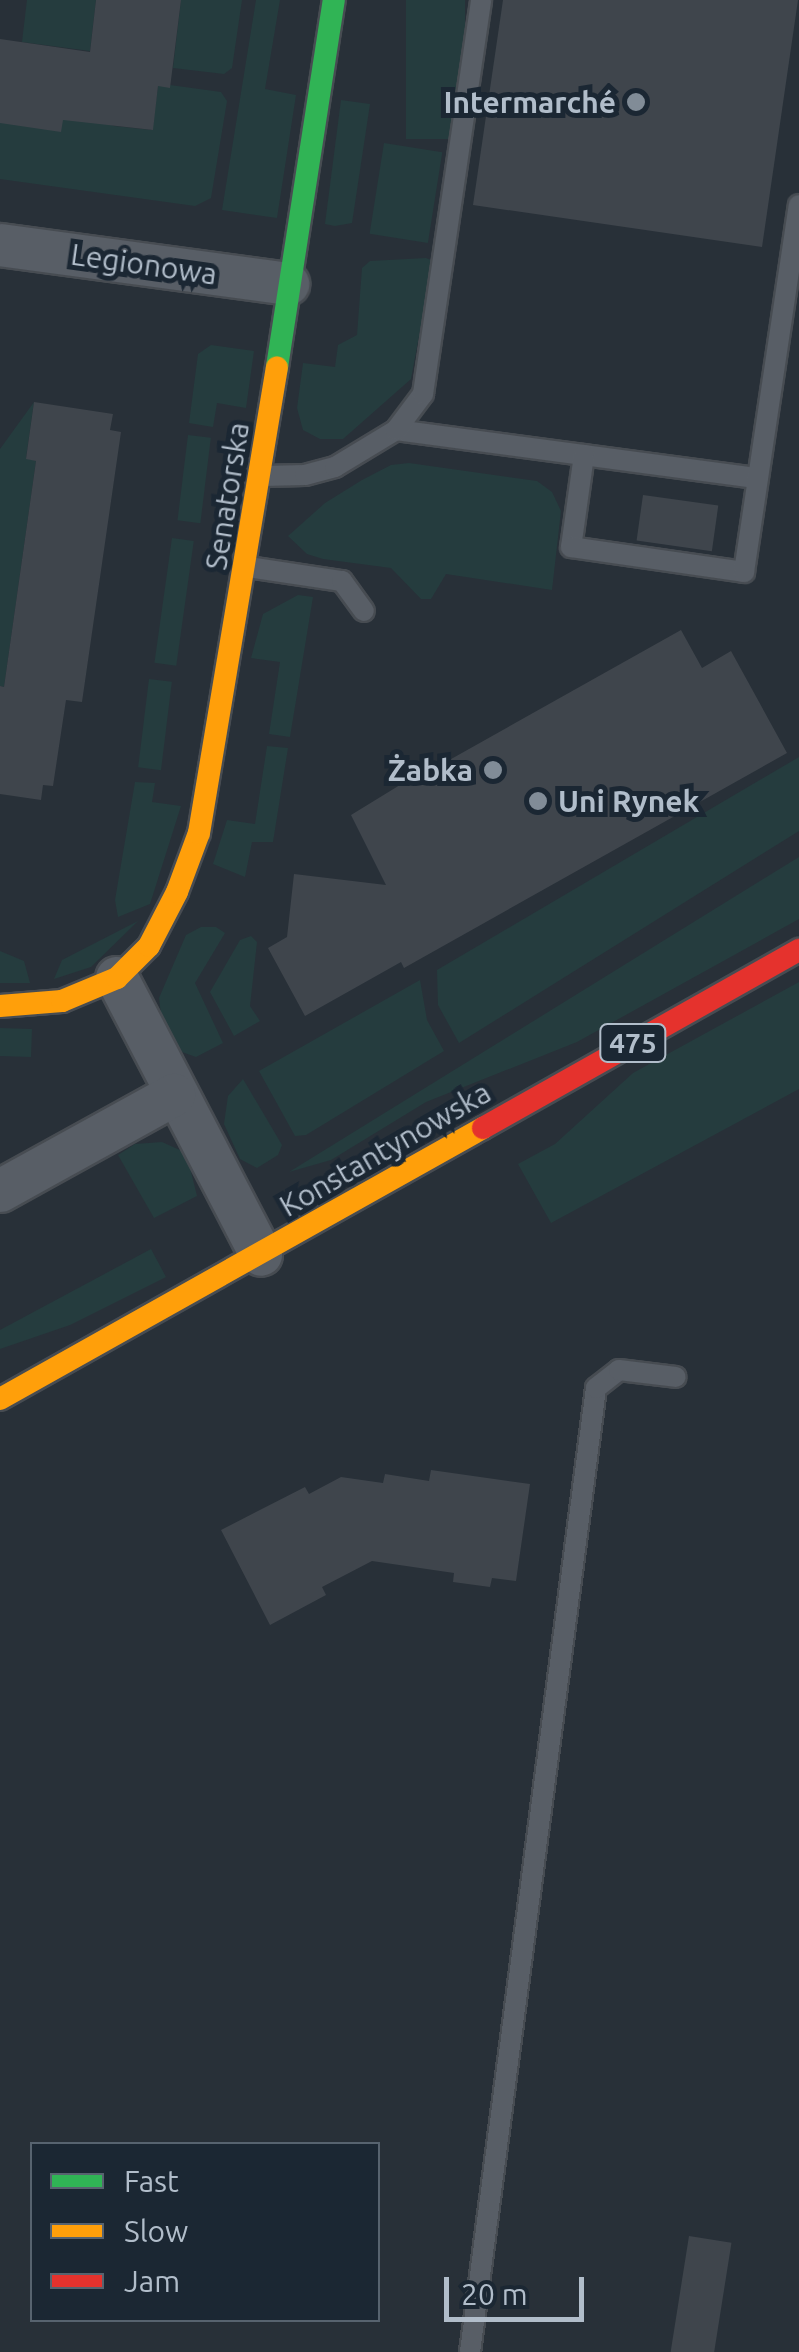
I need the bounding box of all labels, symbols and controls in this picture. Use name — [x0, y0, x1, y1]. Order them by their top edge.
place label: Intermarché — [444, 84, 616, 120]
marker: Intermarché — [625, 91, 647, 113]
street label: Legionowa — [69, 236, 219, 292]
street label: Senatorska — [198, 420, 256, 572]
place label: Żabka — [388, 752, 473, 788]
marker: Żabka — [482, 759, 504, 781]
place label: Uni Rynek — [558, 783, 699, 819]
marker: Uni Rynek — [527, 790, 549, 812]
road number: 475 — [598, 1020, 668, 1066]
street label: Konstantynowska — [273, 1074, 497, 1224]
legend — [30, 2142, 380, 2322]
text: Fast — [124, 2164, 179, 2198]
text: Slow — [124, 2214, 188, 2248]
scale bar — [449, 2257, 589, 2319]
text: Jam — [124, 2264, 180, 2298]
text: 20 m — [461, 2277, 528, 2311]

